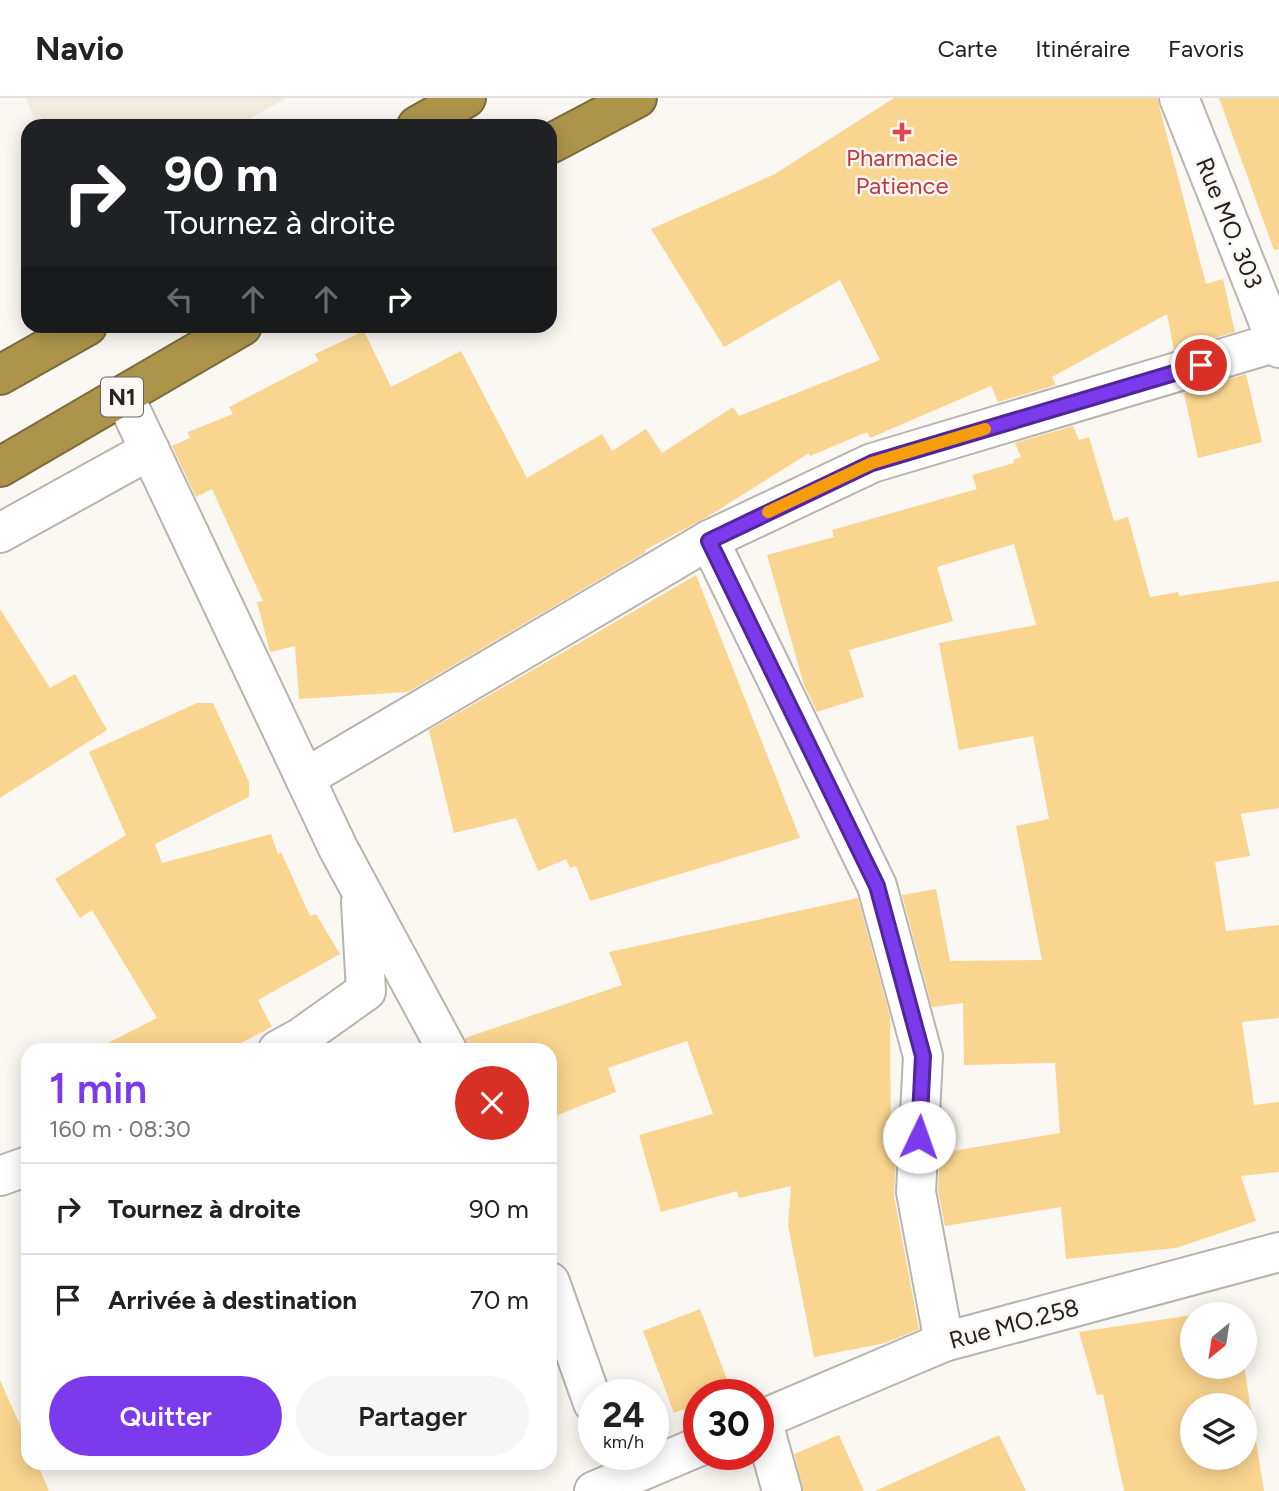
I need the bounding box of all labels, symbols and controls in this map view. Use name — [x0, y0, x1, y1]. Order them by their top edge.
text: Navio — [35, 29, 124, 68]
text: Carte — [937, 34, 997, 63]
text: Itinéraire — [1035, 34, 1130, 63]
text: Favoris — [1168, 34, 1244, 63]
marker: Pharmacie Patience — [894, 124, 910, 140]
place label: Pharmacie Patience — [846, 143, 958, 200]
text: 90 m — [164, 144, 279, 203]
icon: right — [49, 147, 140, 238]
street label: Rue MO. 303 — [1190, 153, 1269, 293]
text: Tournez à droite — [164, 204, 395, 242]
icon: left — [161, 280, 199, 318]
icon: ahead — [234, 280, 272, 318]
icon: ahead — [307, 280, 345, 318]
icon: right — [380, 280, 418, 318]
pin — [1171, 335, 1231, 395]
icon: arrive — [1182, 346, 1220, 384]
road number: N1 — [101, 378, 143, 416]
text: 1 min — [49, 1063, 147, 1114]
button: close — [455, 1066, 529, 1140]
position arrow — [882, 1100, 956, 1174]
text: 160 m · 08:30 — [49, 1115, 191, 1143]
icon: right — [49, 1190, 87, 1228]
text: Tournez à droite — [108, 1193, 301, 1225]
text: 90 m — [469, 1193, 529, 1225]
icon: arrive — [49, 1281, 87, 1319]
text: Arrivée à destination — [108, 1284, 357, 1316]
text: 70 m — [470, 1284, 529, 1316]
street label: Rue MO.258 — [946, 1292, 1082, 1355]
north arrow — [1180, 1302, 1256, 1379]
map controls — [1180, 1302, 1257, 1470]
button: Quitter — [49, 1376, 282, 1456]
button: Partager — [296, 1376, 529, 1456]
speed limit sign: 30 — [683, 1379, 774, 1470]
button: layers — [1180, 1393, 1257, 1470]
text: 24 — [602, 1394, 645, 1436]
text: km/h — [603, 1431, 644, 1453]

